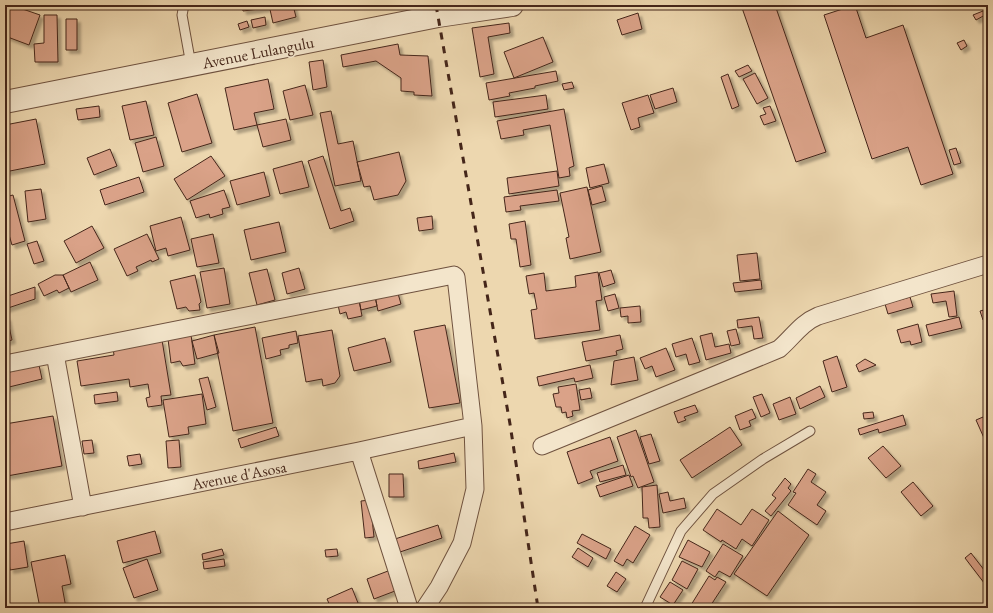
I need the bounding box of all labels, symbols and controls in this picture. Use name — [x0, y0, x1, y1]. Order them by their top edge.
street label: Avenue Lulangulu — [200, 31, 316, 74]
street label: Avenue d'Asosa — [189, 456, 289, 495]

